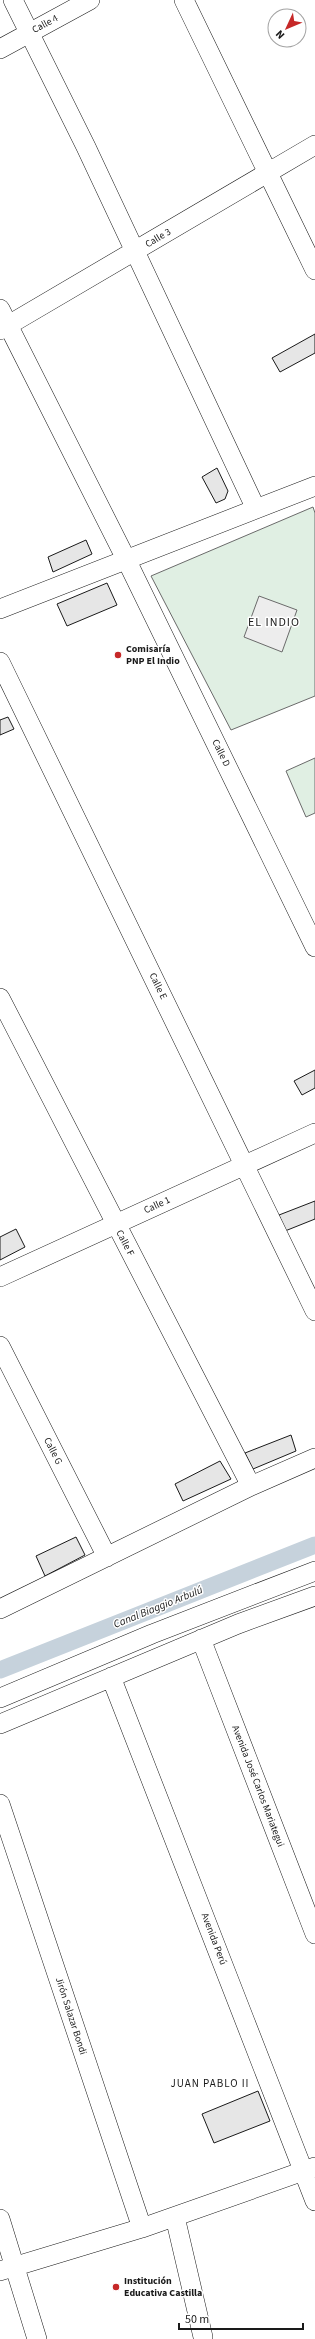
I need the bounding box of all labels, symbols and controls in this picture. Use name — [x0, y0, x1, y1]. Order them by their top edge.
north arrow — [267, 8, 307, 48]
street label: Calle 4 — [29, 11, 61, 37]
text: N — [272, 27, 288, 42]
street label: Calle 3 — [142, 225, 174, 251]
district label: EL INDIO — [248, 614, 300, 631]
place label: Comisaría PNP El Indio — [126, 642, 180, 668]
marker: Comisaría PNP El Indio — [113, 650, 123, 660]
street label: Calle D — [208, 737, 234, 769]
street label: Calle E — [146, 970, 170, 1002]
street label: Calle 1 — [141, 1193, 173, 1217]
street label: Calle F — [112, 1227, 138, 1259]
street label: Calle G — [40, 1435, 66, 1467]
water label: Canal Biaggio Arbulú — [111, 1582, 205, 1632]
street label: Avenida José Carlos Mariategui — [228, 1723, 288, 1849]
street label: Avenida Perú — [198, 1911, 230, 1967]
street label: Jirón Salazar Bondi — [52, 1975, 90, 2057]
district label: JUAN PABLO II — [171, 2076, 249, 2091]
place label: Institución Educativa Castilla — [124, 2274, 202, 2300]
marker: Institución Educativa Castilla — [111, 2282, 121, 2292]
scale bar — [179, 2305, 303, 2331]
text: 50 m — [185, 2311, 209, 2328]

